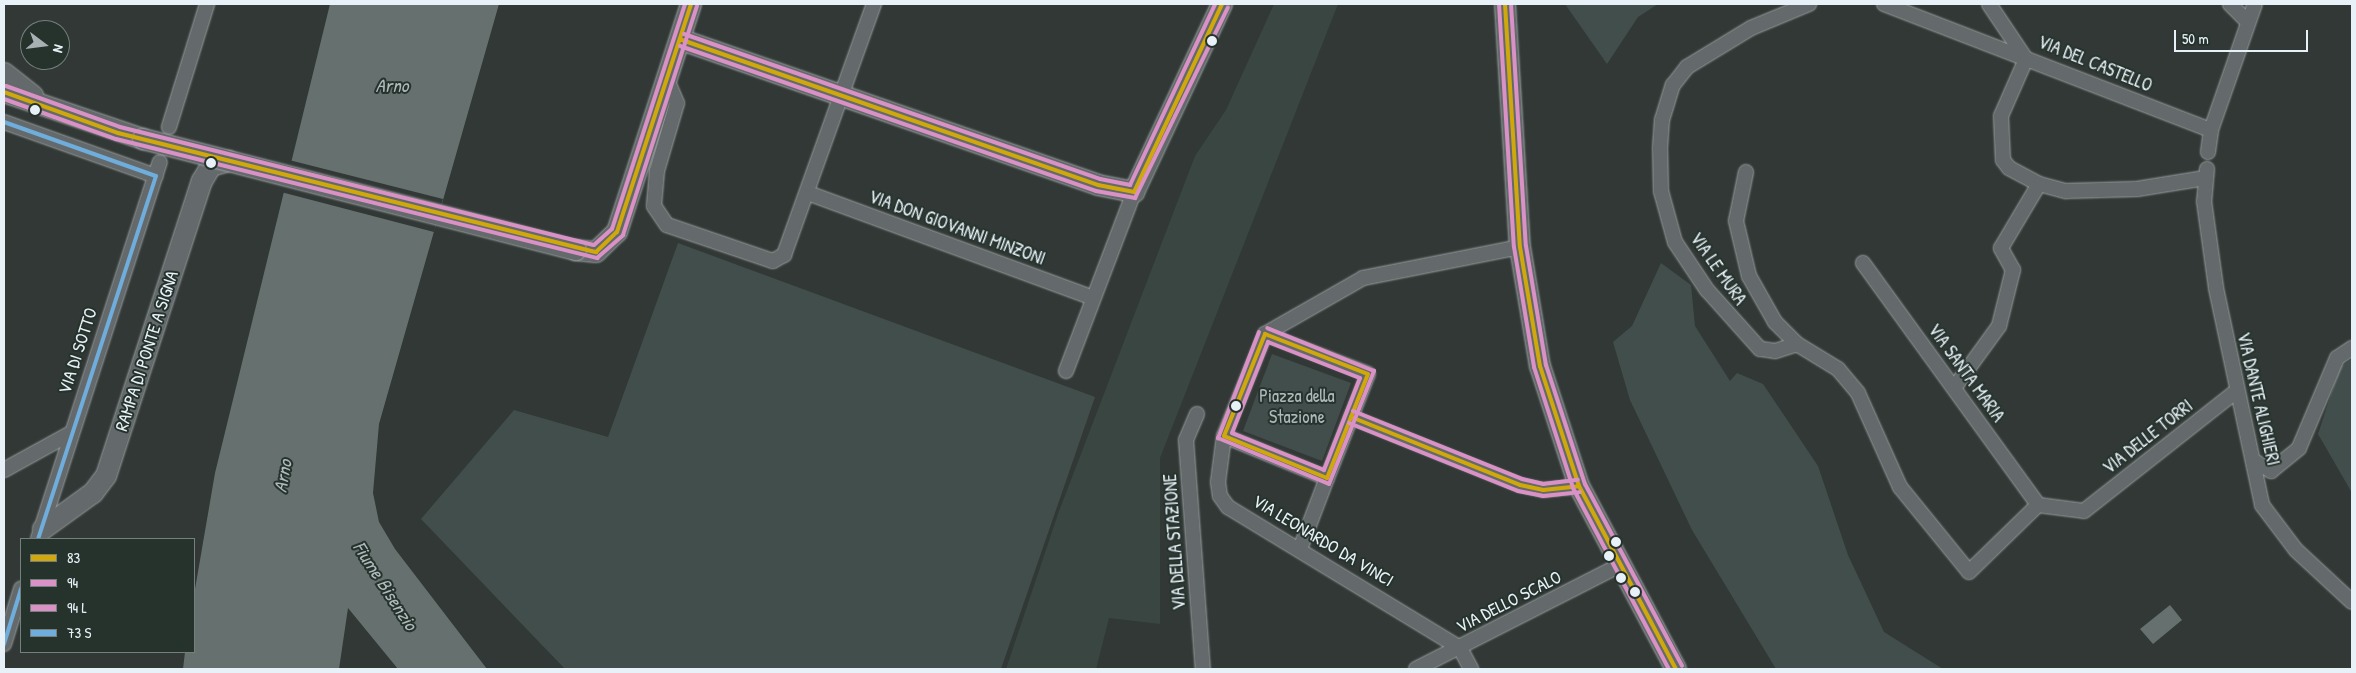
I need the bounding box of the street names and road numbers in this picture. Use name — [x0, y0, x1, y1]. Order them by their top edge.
street label: VIA DEL CASTELLO — [2035, 31, 2155, 97]
street label: VIA DON GIOVANNI MINZONI — [866, 186, 1048, 270]
street label: VIA LE MURA — [1685, 229, 1751, 309]
street label: RAMPA DI PONTE A SIGNA — [111, 268, 183, 434]
street label: VIA DI SOTTO — [54, 305, 102, 397]
street label: VIA SANTA MARIA — [1923, 320, 2009, 426]
street label: VIA DANTE ALIGHIERI — [2232, 330, 2284, 468]
street label: VIA DELLE TORRI — [2099, 395, 2197, 479]
street label: VIA DELLA STAZIONE — [1159, 473, 1191, 611]
street label: VIA LEONARDO DA VINCI — [1249, 490, 1397, 592]
street label: VIA DELLO SCALO — [1453, 566, 1565, 638]

